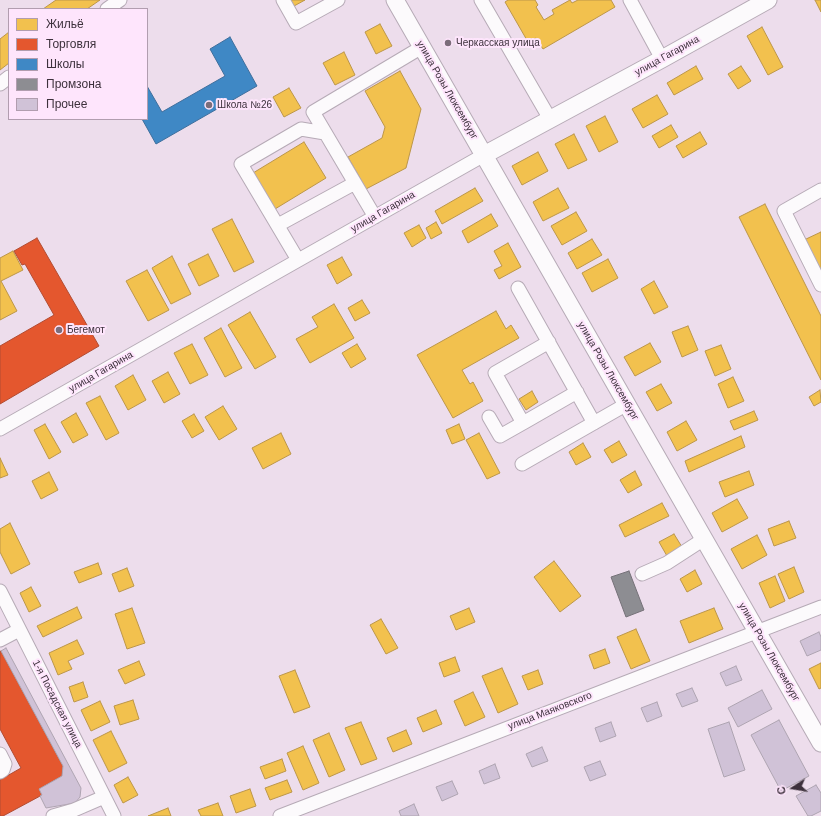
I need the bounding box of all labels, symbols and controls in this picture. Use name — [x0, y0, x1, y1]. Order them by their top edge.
legend — [8, 8, 148, 120]
text: Жильё — [46, 17, 84, 31]
street label: улица Гагарина — [633, 33, 701, 79]
text: Торговля — [46, 37, 96, 51]
place label: Черкасская улица — [456, 37, 540, 49]
marker: Черкасская улица — [443, 38, 453, 48]
street label: улица Розы Люксембург — [414, 39, 480, 141]
text: Школы — [46, 57, 84, 71]
text: Промзона — [46, 77, 101, 91]
text: Прочее — [46, 97, 87, 111]
place label: Школа №26 — [217, 99, 272, 111]
marker: Школа №26 — [204, 100, 214, 110]
street label: улица Гагарина — [349, 189, 417, 235]
street label: улица Розы Люксембург — [575, 320, 641, 422]
place label: Бегемот — [67, 324, 105, 336]
marker: Бегемот — [54, 325, 64, 335]
street label: улица Гагарина — [67, 349, 135, 395]
street label: улица Розы Люксембург — [736, 601, 802, 703]
street label: 1-я Посадская улица — [30, 658, 84, 750]
street label: улица Маяковского — [506, 689, 594, 733]
north arrow — [773, 768, 813, 808]
text: С — [775, 785, 788, 796]

